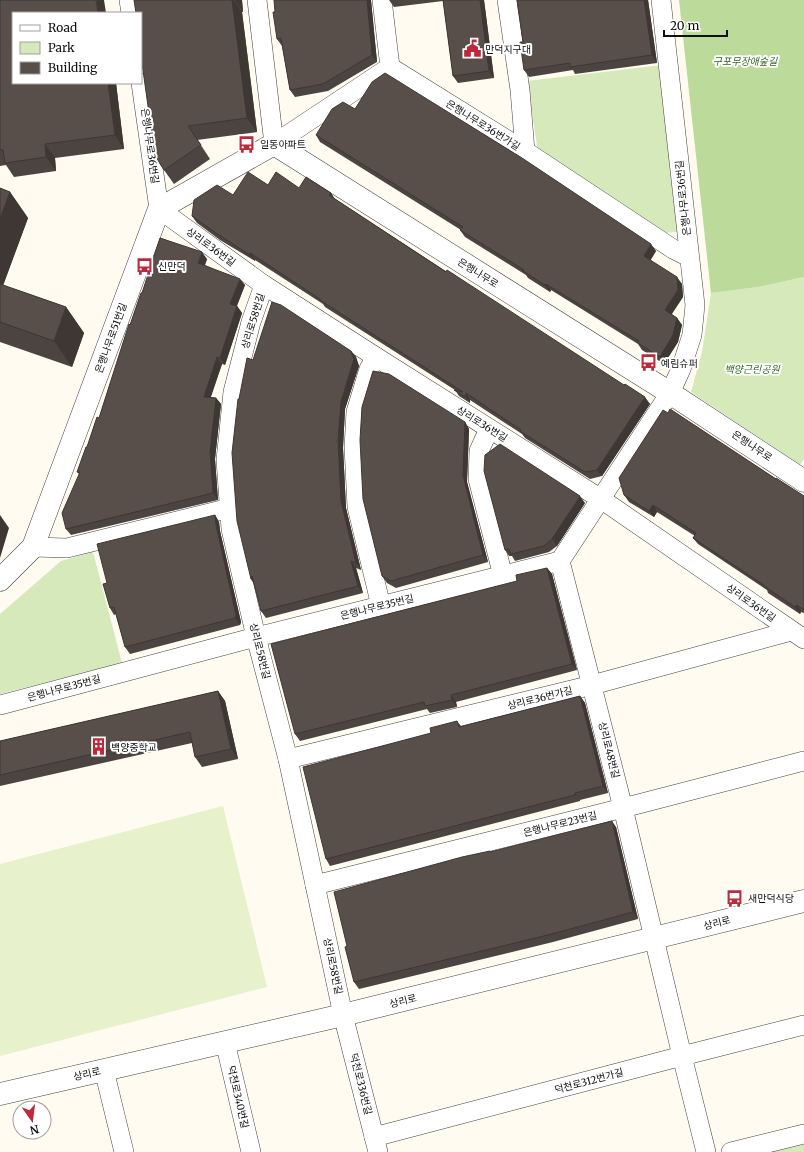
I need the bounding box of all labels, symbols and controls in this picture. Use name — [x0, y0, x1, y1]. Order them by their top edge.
legend — [12, 12, 142, 84]
scale bar — [664, 12, 727, 38]
text: 20 m — [670, 18, 699, 33]
text: Road — [48, 20, 77, 35]
public building icon: 만덕지구대 — [462, 39, 482, 59]
text: Park — [48, 40, 75, 55]
place label: 만덕지구대 — [485, 43, 531, 56]
park label: 구포무장애숲길 — [713, 55, 778, 68]
text: Building — [48, 60, 98, 75]
street label: 은행나무로36번가길 — [443, 97, 523, 153]
street label: 은행나무로36번길 — [138, 107, 162, 185]
bus stop icon: 일동아파트 — [237, 134, 257, 154]
place label: 일동아파트 — [260, 138, 306, 151]
street label: 은행나무로36번길 — [673, 159, 693, 237]
street label: 상리로36번길 — [184, 225, 238, 269]
street label: 은행나무로 — [455, 255, 501, 291]
bus stop icon: 신만덕 — [135, 256, 155, 276]
place label: 신만덕 — [158, 260, 186, 273]
street label: 상리로58번길 — [238, 292, 268, 350]
street label: 은행나무로51번길 — [92, 301, 130, 375]
bus stop icon: 예림슈퍼 — [638, 353, 658, 373]
place label: 예림슈퍼 — [661, 357, 698, 370]
park label: 백양근린공원 — [724, 363, 780, 376]
street label: 상리로36번길 — [454, 403, 510, 445]
street label: 은행나무로 — [729, 428, 775, 464]
street label: 상리로36번길 — [724, 581, 778, 625]
street label: 은행나무로35번길 — [339, 592, 415, 622]
street label: 상리로58번길 — [247, 621, 273, 681]
street label: 은행나무로35번길 — [26, 672, 102, 704]
street label: 상리로36번가길 — [506, 684, 574, 712]
street label: 상리로48번길 — [596, 720, 622, 780]
building icon: 백양중학교 — [88, 737, 108, 757]
place label: 백양중학교 — [111, 741, 157, 754]
street label: 은행나무로23번길 — [522, 809, 598, 839]
bus stop icon: 새만덕식당 — [725, 888, 745, 908]
place label: 새만덕식당 — [748, 892, 794, 905]
street label: 상리로 — [702, 913, 732, 933]
street label: 상리로58번길 — [321, 936, 345, 996]
street label: 상리로 — [388, 991, 418, 1011]
street label: 덕천로336번길 — [347, 1052, 375, 1116]
street label: 덕천로340번길 — [224, 1064, 252, 1130]
street label: 상리로 — [72, 1065, 102, 1083]
street label: 덕천로312번가길 — [553, 1066, 625, 1096]
north arrow — [12, 1100, 52, 1140]
text: N — [28, 1122, 40, 1138]

